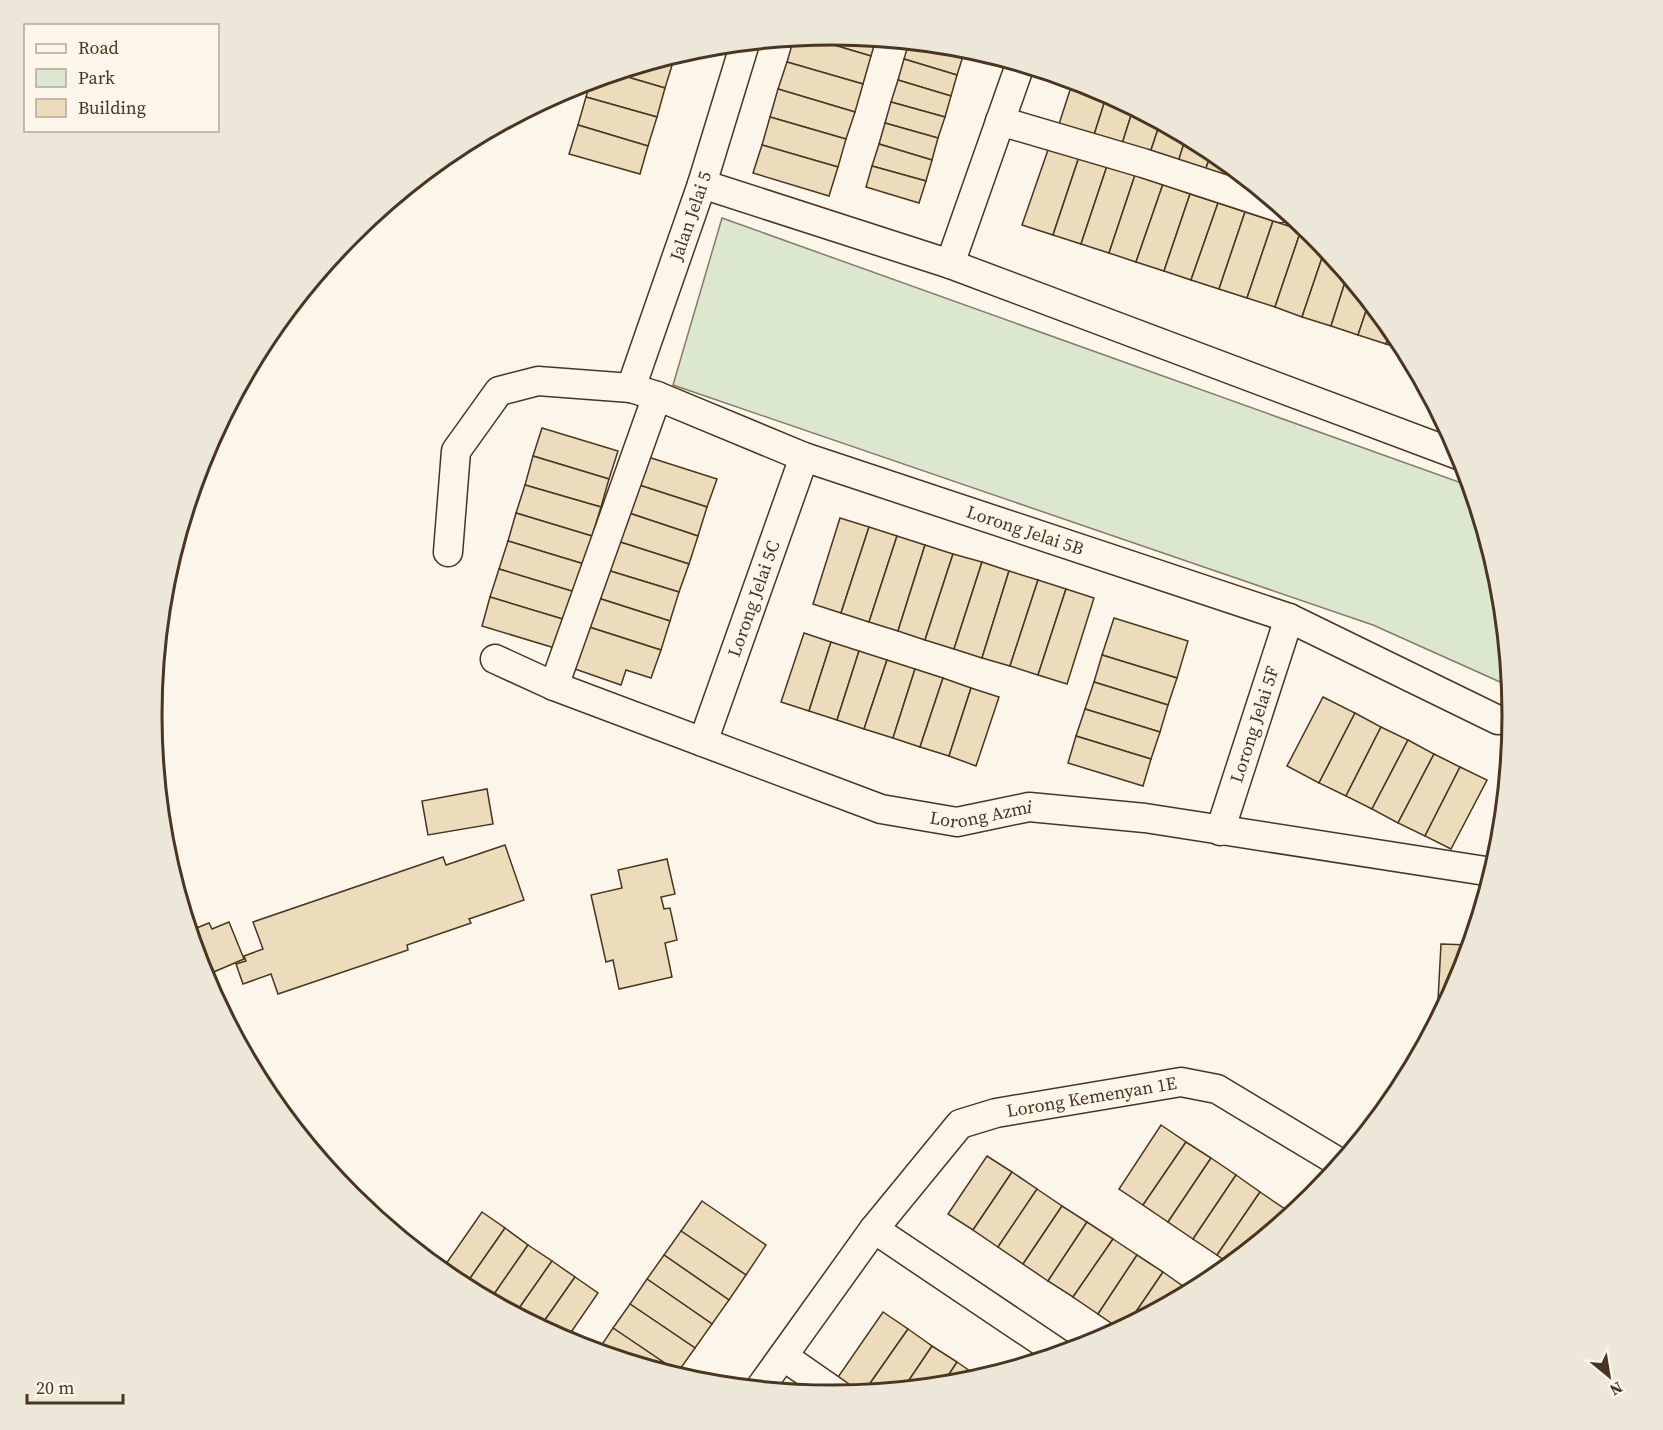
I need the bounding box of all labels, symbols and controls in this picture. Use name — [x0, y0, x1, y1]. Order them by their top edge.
legend — [24, 24, 219, 132]
text: Road — [78, 35, 119, 60]
text: Park — [78, 65, 115, 90]
text: Building — [78, 95, 146, 120]
street label: Jalan Jelai 5 — [663, 168, 717, 265]
street label: Lorong Jelai 5B — [963, 499, 1087, 561]
street label: Lorong Jelai 5C — [721, 537, 785, 660]
street label: Lorong Jelai 5F — [1223, 663, 1285, 786]
street label: Lorong Azmi — [928, 794, 1033, 834]
street label: Lorong Kemenyan 1E — [1005, 1070, 1179, 1123]
north arrow — [1579, 1346, 1639, 1406]
scale bar — [27, 1367, 123, 1405]
text: 20 m — [36, 1375, 74, 1400]
text: N — [1606, 1377, 1627, 1402]

